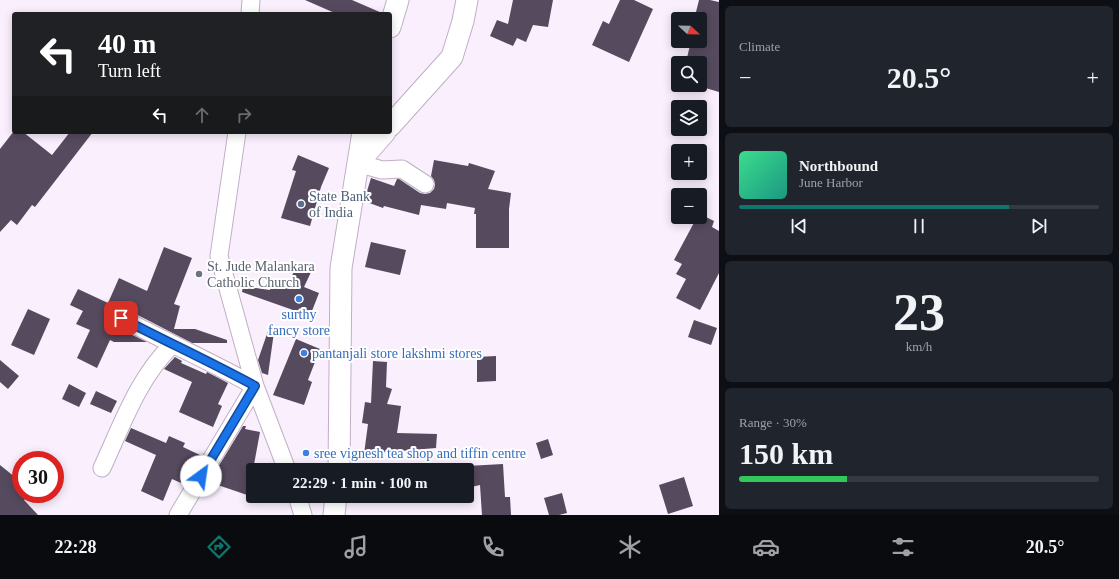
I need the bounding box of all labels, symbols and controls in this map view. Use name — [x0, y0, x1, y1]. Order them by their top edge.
north arrow — [671, 12, 707, 48]
map controls — [671, 12, 707, 224]
icon: left — [32, 28, 84, 80]
text: 40 m — [98, 28, 156, 59]
text: Climate — [739, 39, 780, 54]
button: search — [671, 56, 707, 92]
text: Turn left — [98, 61, 161, 81]
text: 20.5° — [887, 61, 951, 94]
text: − — [739, 65, 751, 90]
text: + — [1087, 65, 1099, 90]
button: layers — [671, 100, 707, 136]
icon: left — [149, 104, 171, 126]
icon: ahead — [191, 104, 213, 126]
icon: right — [233, 104, 255, 126]
button: + — [671, 144, 707, 180]
text: Northbound — [799, 158, 878, 174]
text: June Harbor — [799, 175, 863, 190]
button: − — [671, 188, 707, 224]
place label: State Bank of India — [309, 189, 370, 220]
marker: State Bank of India — [296, 199, 306, 209]
icon: previous — [788, 215, 810, 237]
icon: pause — [908, 215, 930, 237]
icon: next — [1028, 215, 1050, 237]
place label: St. Jude Malankara Catholic Church — [207, 259, 315, 290]
marker: St. Jude Malankara Catholic Church — [194, 269, 204, 279]
text: 23 — [893, 284, 945, 341]
marker: surthy fancy store — [294, 294, 304, 304]
pin — [104, 301, 138, 335]
icon: arrive — [110, 307, 132, 329]
place label: surthy fancy store — [268, 307, 330, 338]
text: km/h — [906, 339, 932, 354]
place label: pantanjali store lakshmi stores — [312, 346, 482, 361]
marker: pantanjali store lakshmi stores — [299, 348, 309, 358]
text: Range · 30% — [739, 415, 807, 430]
text: 150 km — [739, 437, 833, 470]
place label: sree vignesh tea shop and tiffin centre — [314, 446, 526, 461]
marker: sree vignesh tea shop and tiffin centre — [301, 448, 311, 458]
speed limit sign: 30 — [12, 451, 64, 503]
position arrow — [180, 455, 222, 497]
text: 22:29 · 1 min · 100 m — [293, 475, 428, 491]
icon: directions — [205, 533, 233, 561]
icon: music — [342, 533, 370, 561]
icon: phone — [479, 533, 507, 561]
icon: climate — [616, 533, 644, 561]
icon: car — [752, 533, 780, 561]
icon: filters — [889, 533, 917, 561]
text: 22:28 — [54, 537, 96, 557]
text: 20.5° — [1026, 537, 1065, 557]

